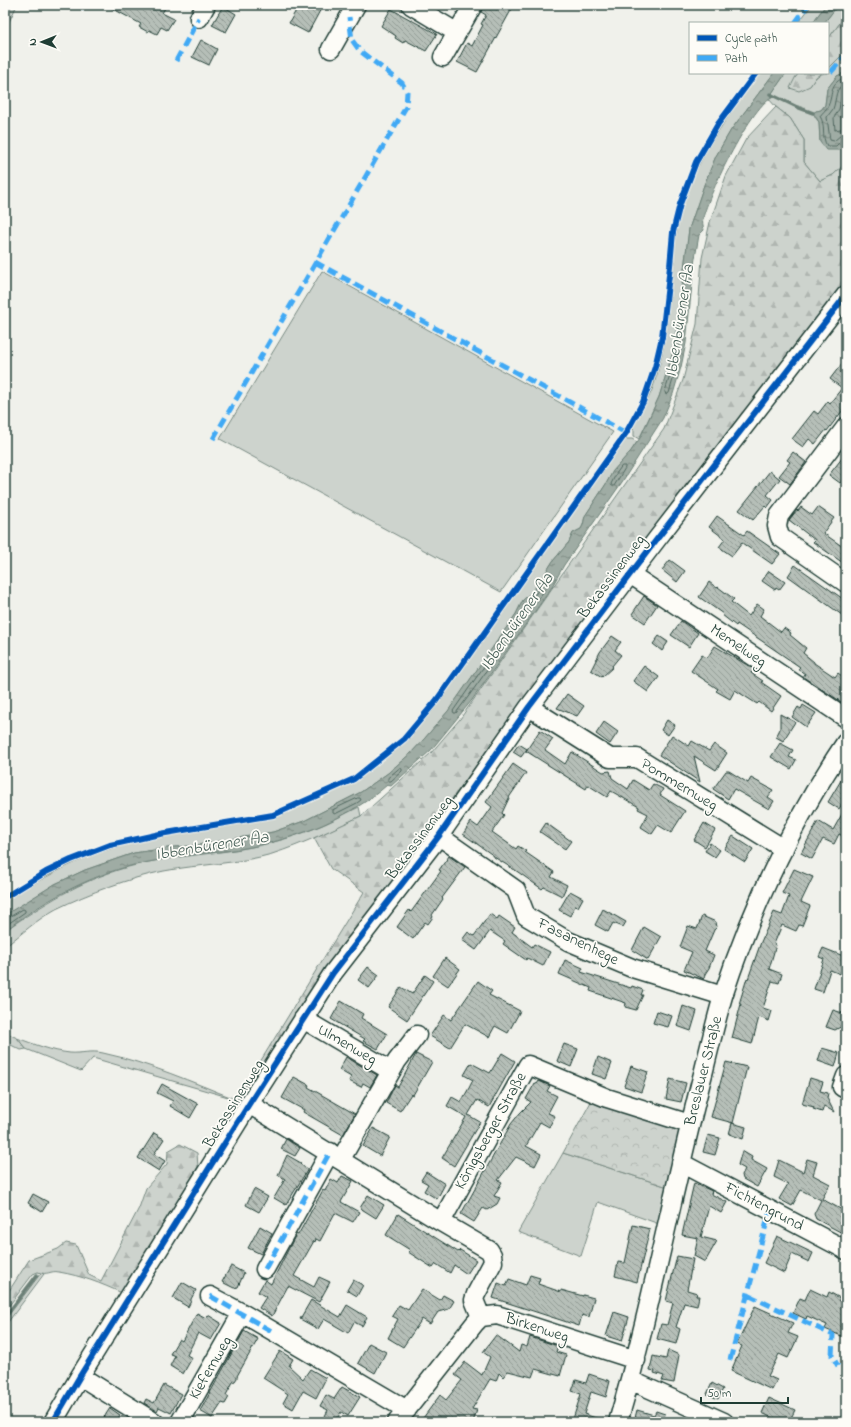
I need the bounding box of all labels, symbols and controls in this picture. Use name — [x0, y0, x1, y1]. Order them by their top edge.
north arrow — [22, 22, 62, 62]
legend — [689, 22, 829, 74]
text: Cycle path — [725, 30, 777, 49]
text: N — [25, 38, 41, 46]
text: Path — [725, 50, 748, 68]
water label: Ibbenbürener Aa — [659, 262, 701, 379]
street label: Bekassinenweg — [572, 530, 652, 625]
water label: Ibbenbürener Aa — [474, 567, 560, 676]
street label: Memelweg — [705, 618, 771, 674]
street label: Pommernweg — [636, 752, 722, 818]
street label: Bekassinenweg — [380, 791, 460, 886]
water label: Ibbenbürener Aa — [154, 825, 271, 867]
street label: Fasanenhege — [532, 912, 623, 972]
street label: Breslauer Straße — [679, 1013, 729, 1129]
street label: Ulmenweg — [313, 1018, 381, 1072]
street label: Bekassinenweg — [197, 1055, 271, 1154]
street label: Königsberger Straße — [449, 1067, 534, 1194]
street label: Fichtengrund — [719, 1176, 808, 1238]
street label: Birkenweg — [501, 1306, 572, 1350]
street label: Kiefernweg — [183, 1332, 239, 1404]
scale bar — [701, 1379, 788, 1405]
text: 50 m — [707, 1385, 731, 1403]

